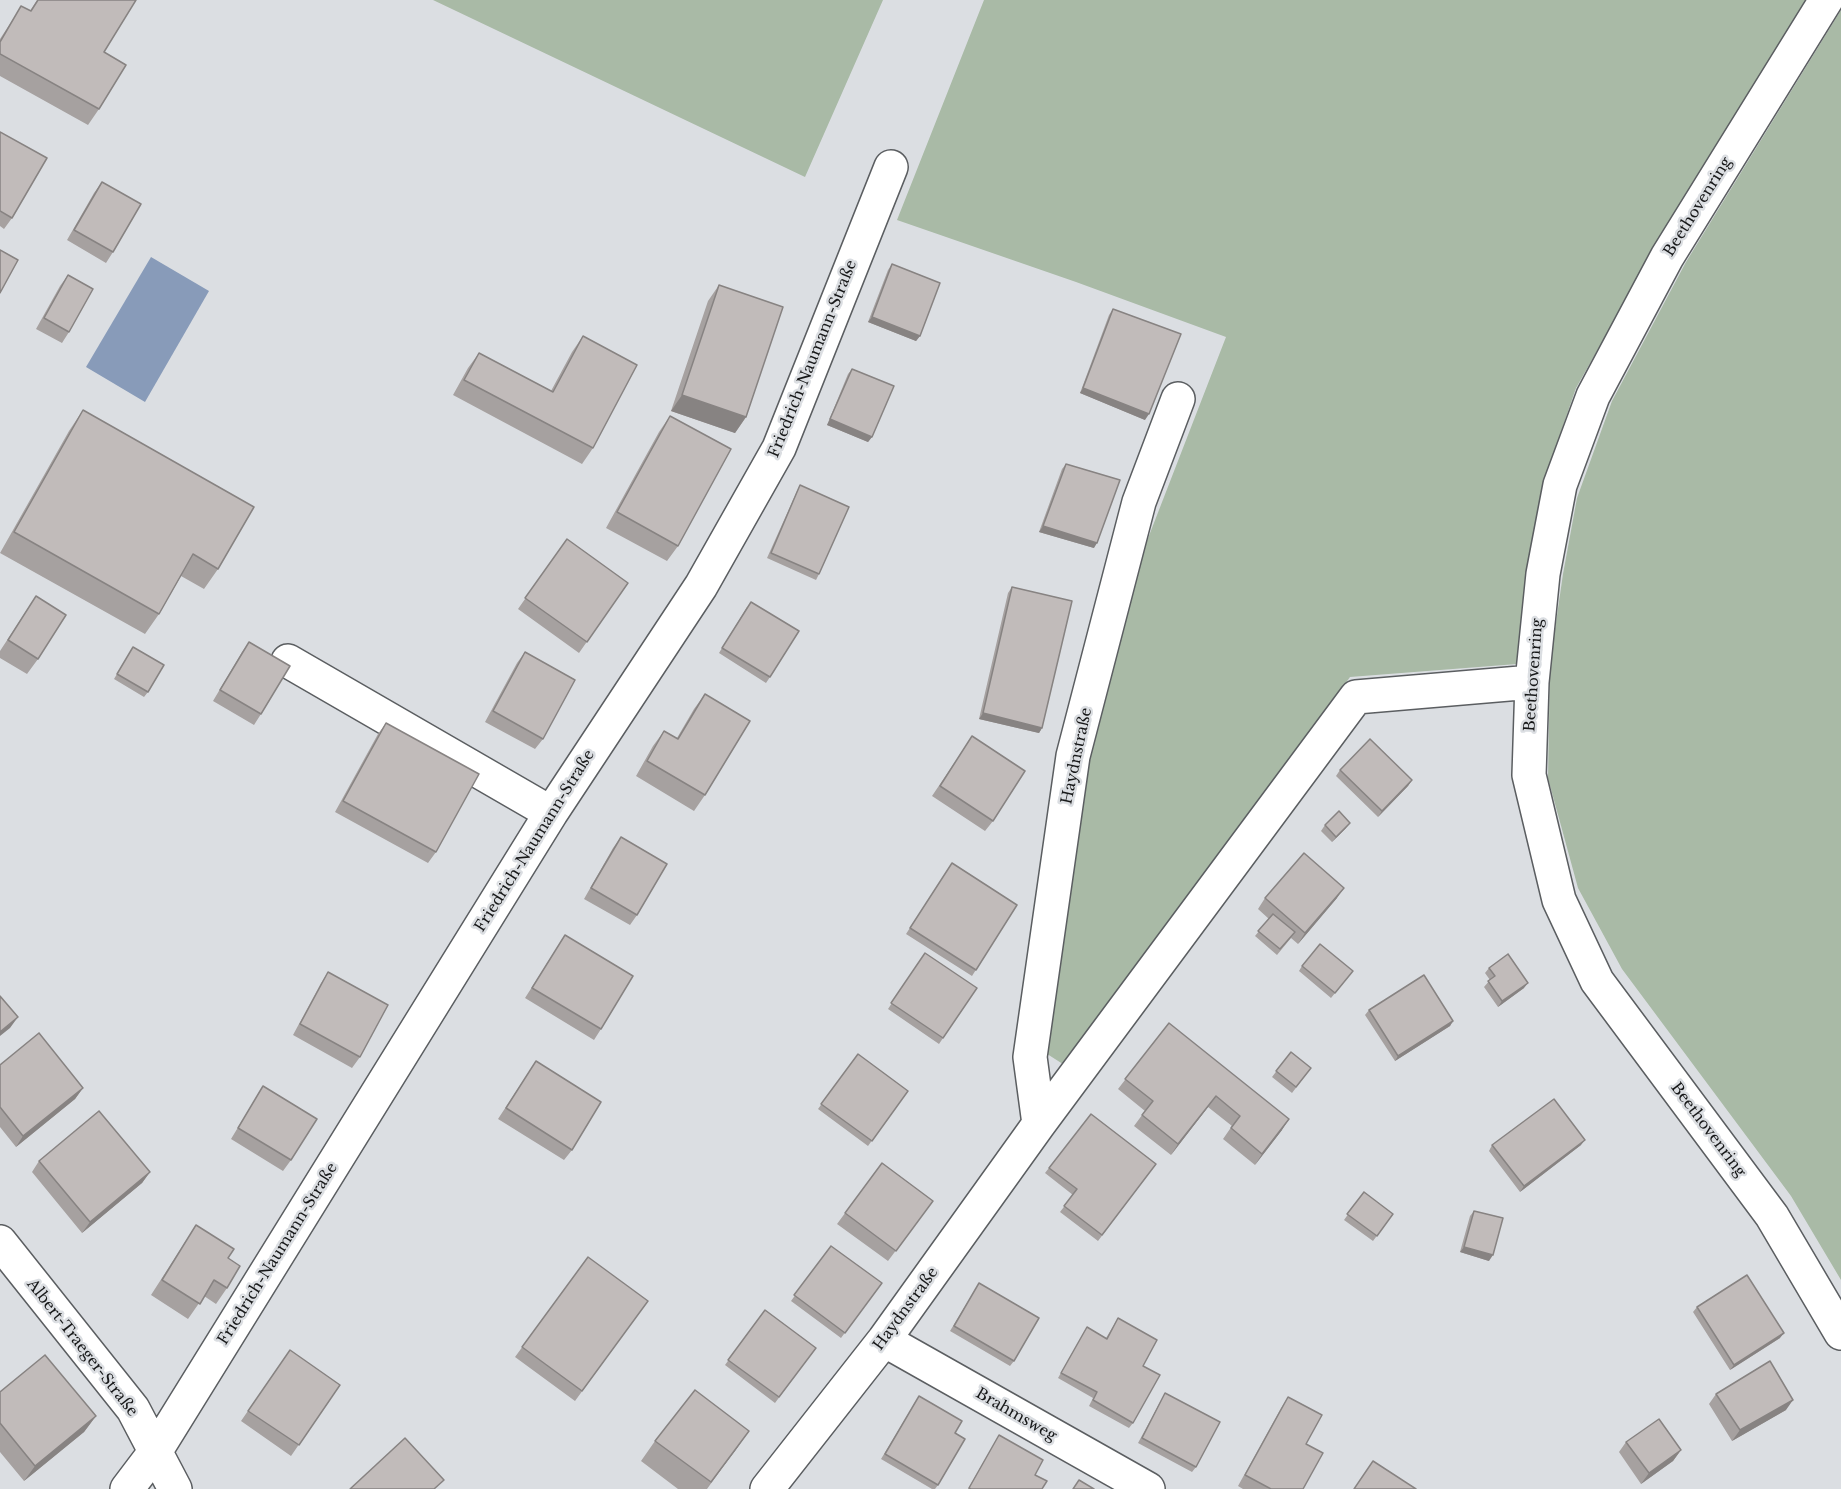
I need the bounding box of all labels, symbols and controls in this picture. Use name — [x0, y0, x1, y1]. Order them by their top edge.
street label: Beethovenring — [1660, 154, 1736, 260]
street label: Friedrich-Naumann-Straße — [765, 258, 861, 460]
street label: Beethovenring — [1521, 618, 1547, 732]
street label: Haydnstraße — [1058, 706, 1096, 806]
street label: Friedrich-Naumann-Straße — [471, 747, 599, 935]
street label: Beethovenring — [1667, 1079, 1749, 1181]
street label: Friedrich-Naumann-Straße — [214, 1160, 342, 1348]
street label: Haydnstraße — [870, 1264, 942, 1354]
street label: Albert-Traeger-Straße — [23, 1276, 141, 1420]
street label: Brahmsweg — [972, 1385, 1060, 1445]

